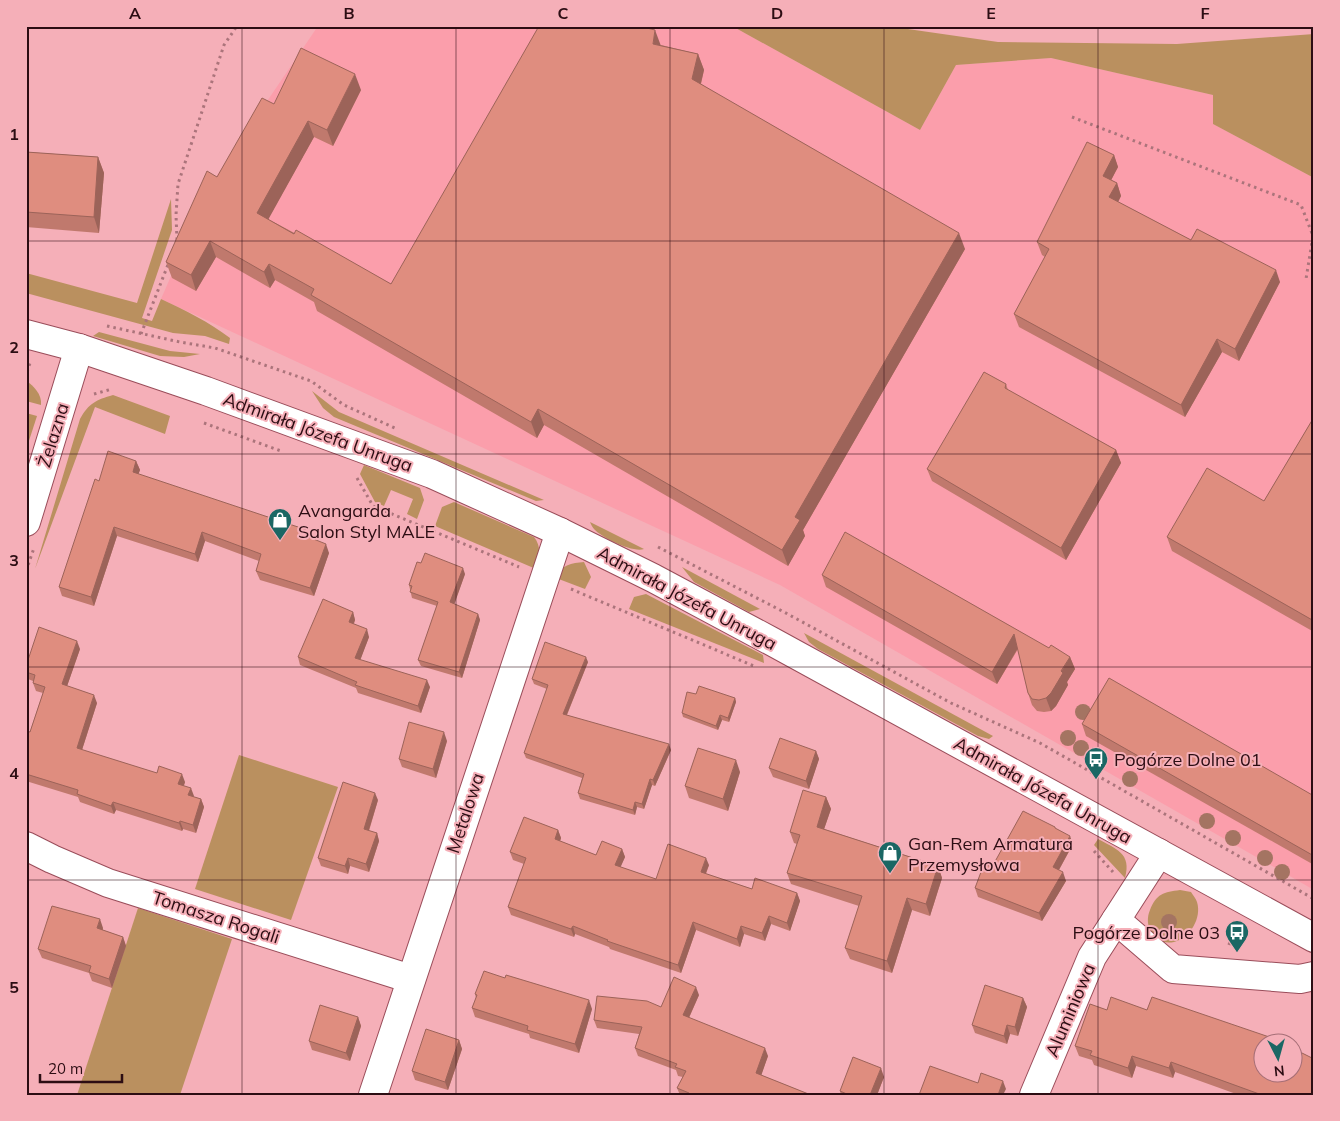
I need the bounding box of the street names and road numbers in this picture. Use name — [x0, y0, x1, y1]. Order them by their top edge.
street label: Admirała Józefa Unruga — [220, 387, 416, 477]
street label: Żelazna — [32, 400, 74, 470]
street label: Admirała Józefa Unruga — [593, 541, 781, 655]
street label: Admirała Józefa Unruga — [950, 731, 1136, 849]
street label: Metalowa — [441, 770, 489, 856]
street label: Tomasza Rogali — [149, 886, 283, 948]
street label: Aluminiowa — [1040, 960, 1100, 1060]

